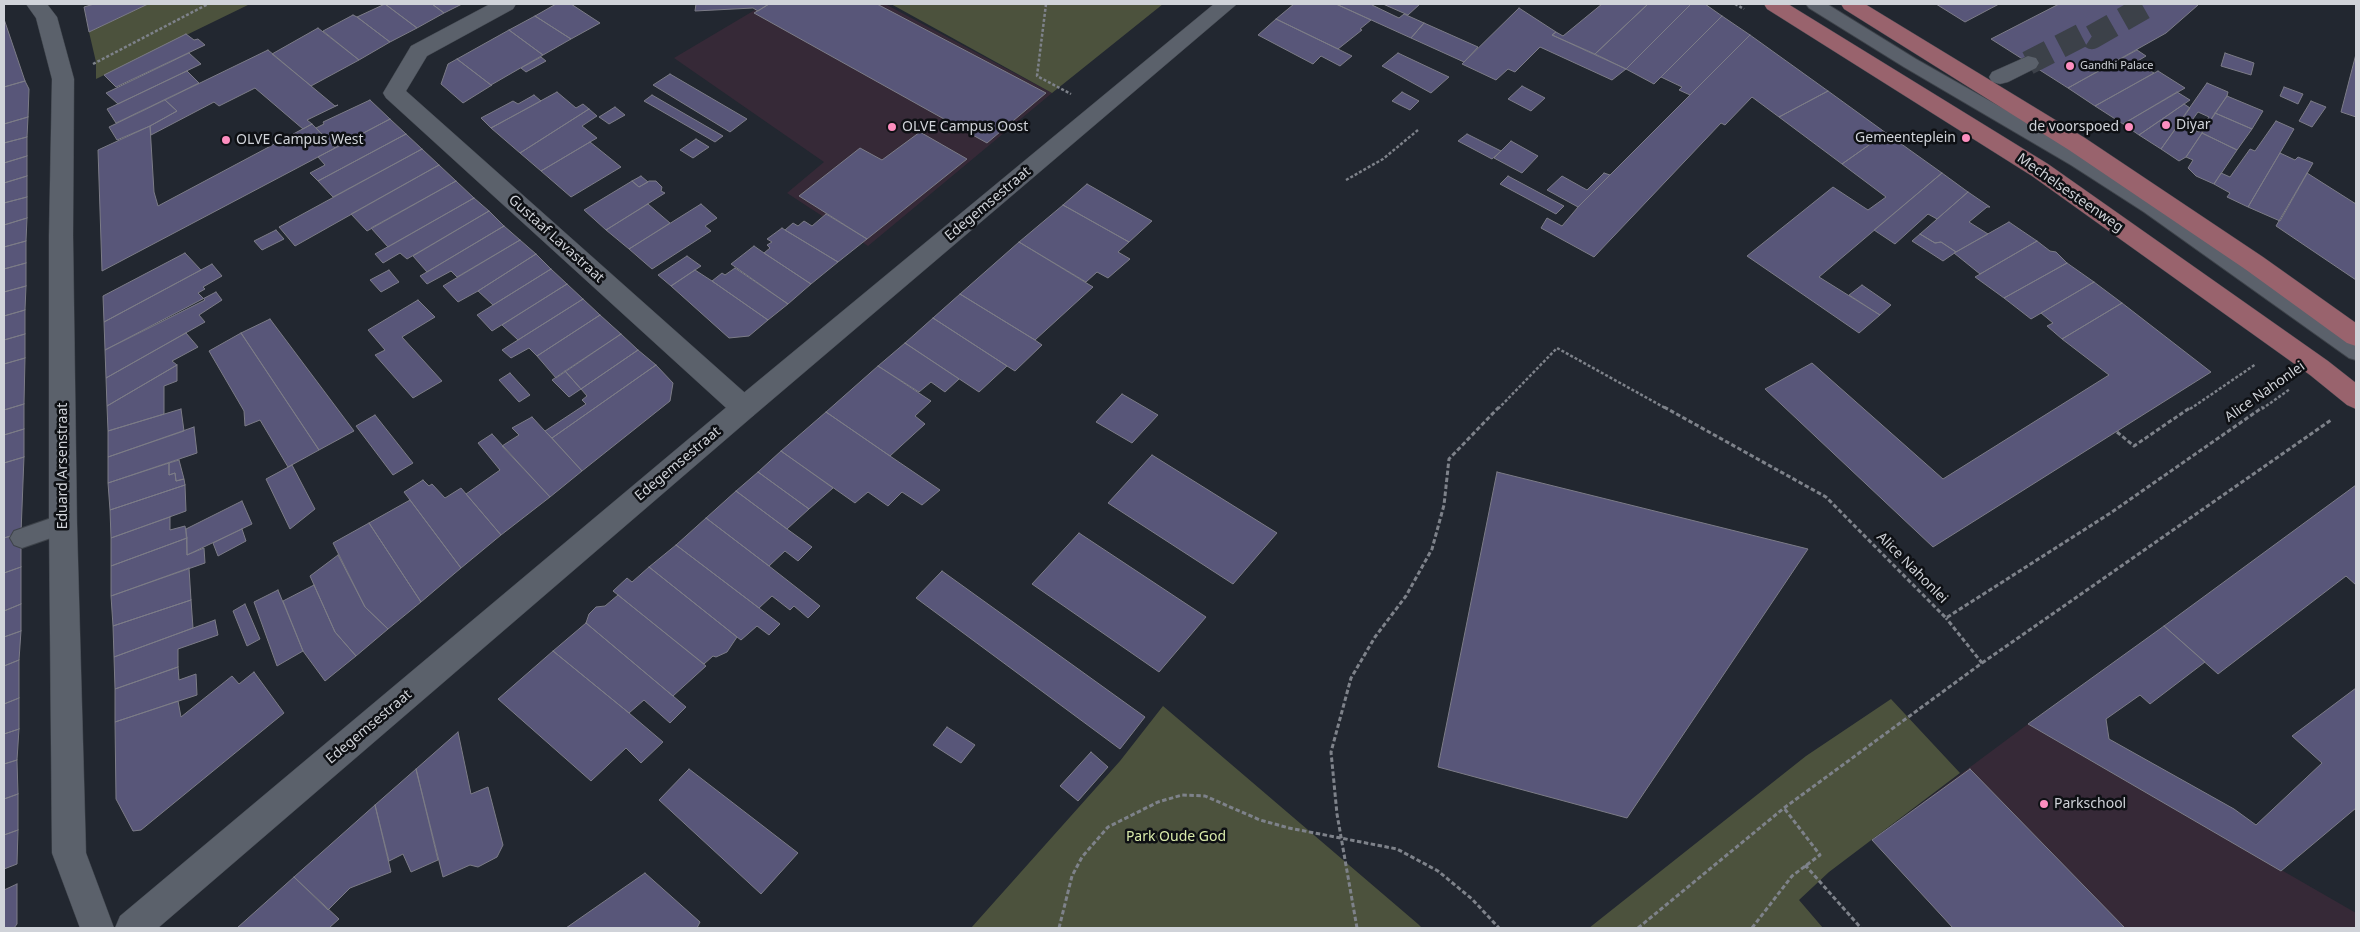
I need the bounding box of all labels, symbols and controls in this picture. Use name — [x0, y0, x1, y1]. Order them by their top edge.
place label: Gandhi Palace — [2080, 59, 2154, 73]
marker: Gandhi Palace — [2064, 60, 2076, 72]
place label: Diyar — [2176, 117, 2211, 133]
place label: OLVE Campus Oost — [902, 119, 1028, 135]
place label: de voorspoed — [2029, 119, 2119, 135]
marker: Diyar — [2160, 119, 2172, 131]
marker: OLVE Campus Oost — [886, 121, 898, 133]
marker: de voorspoed — [2123, 121, 2135, 133]
place label: Gemeenteplein — [1855, 130, 1956, 146]
place label: OLVE Campus West — [236, 132, 364, 148]
marker: Gemeenteplein — [1960, 132, 1972, 144]
marker: OLVE Campus West — [220, 134, 232, 146]
street label: Mechelsesteenweg — [2014, 150, 2126, 236]
street label: Edegemsestraat — [942, 163, 1034, 245]
street label: Gustaaf Lavastraat — [505, 192, 607, 286]
street label: Alice Nahonlei — [2222, 358, 2308, 426]
street label: Eduard Arsenstraat — [55, 403, 71, 529]
street label: Edegemsestraat — [632, 423, 724, 505]
street label: Alice Nahonlei — [1873, 529, 1951, 607]
street label: Edegemsestraat — [323, 686, 415, 768]
place label: Parkschool — [2054, 796, 2126, 812]
marker: Parkschool — [2038, 798, 2050, 810]
park label: Park Oude God — [1126, 829, 1226, 845]

